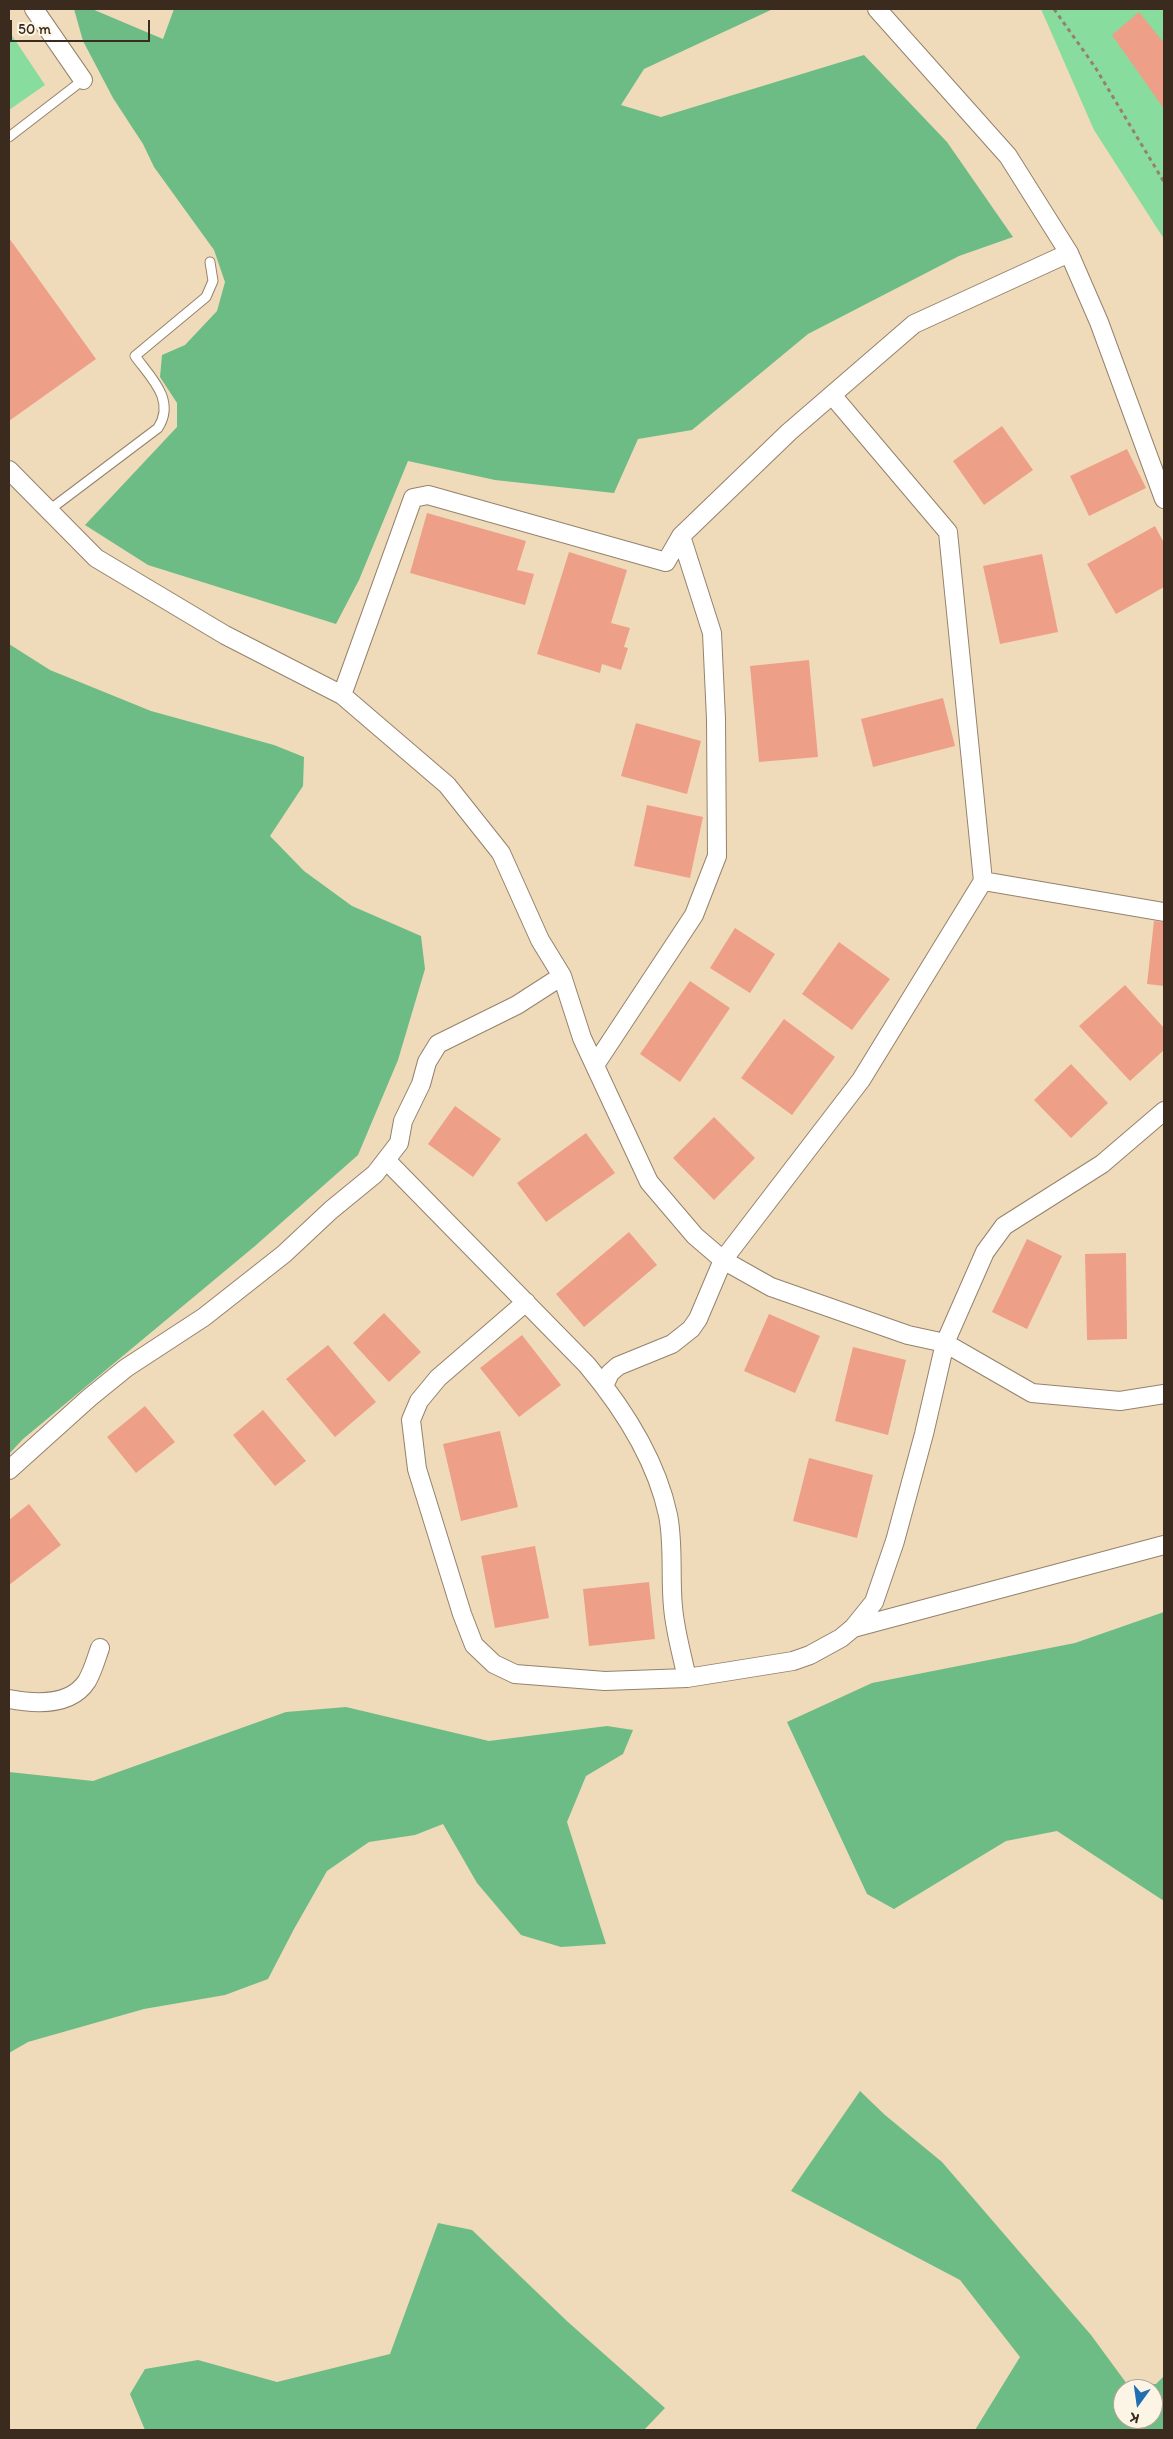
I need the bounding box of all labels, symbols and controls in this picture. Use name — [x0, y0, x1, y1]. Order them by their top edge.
scale bar — [12, 10, 152, 42]
text: 50 m — [18, 20, 51, 38]
north arrow — [1113, 2379, 1163, 2429]
text: K — [1128, 2409, 1141, 2427]

